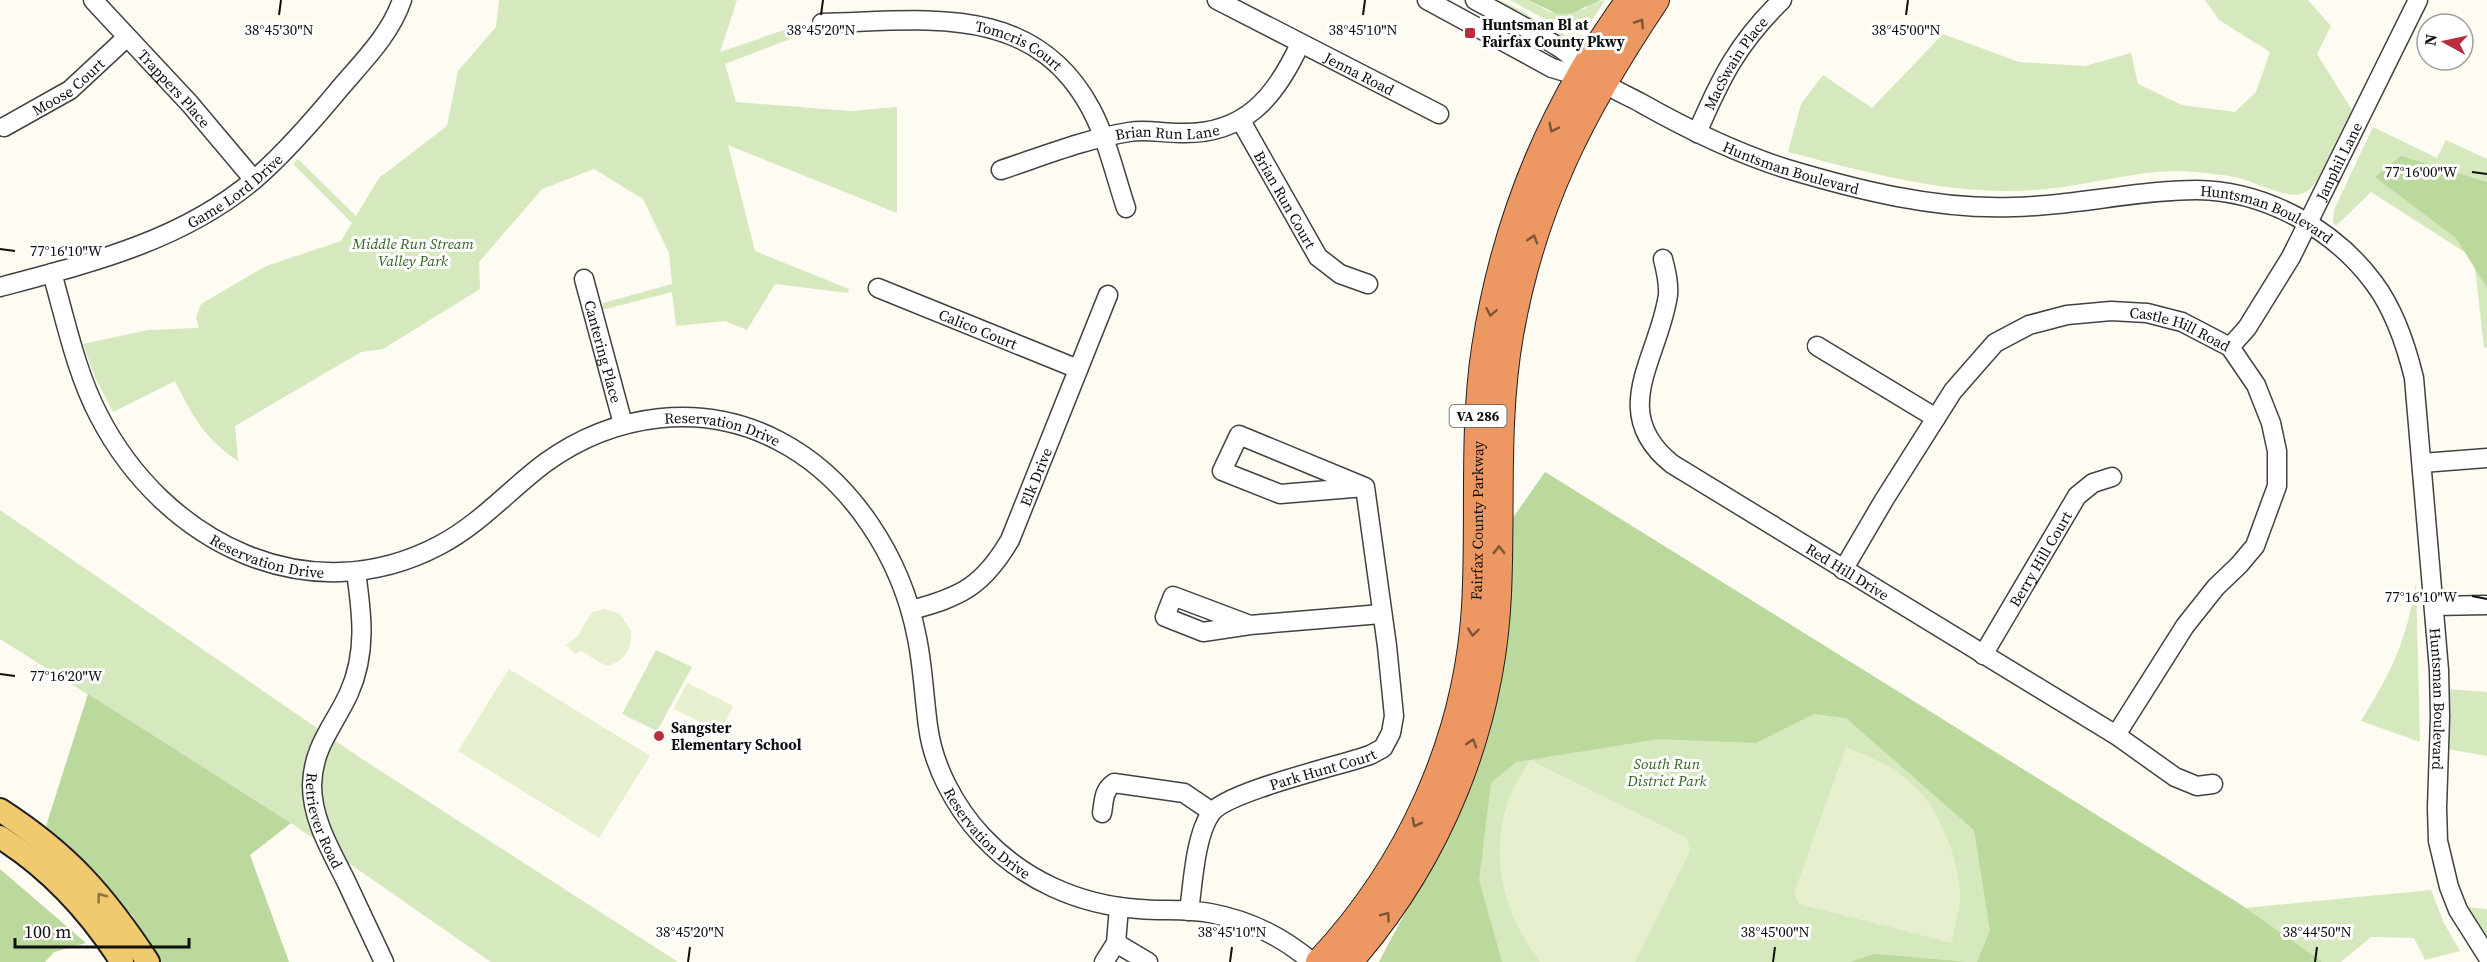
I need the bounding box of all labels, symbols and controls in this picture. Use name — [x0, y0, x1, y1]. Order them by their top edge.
street label: MacSwain Place — [1698, 11, 1772, 113]
north arrow — [2415, 12, 2475, 72]
place label: Huntsman Bl at Fairfax County Pkwy — [1482, 14, 1625, 52]
street label: Tomcris Court — [974, 15, 1068, 75]
text: 38°45'30"N — [244, 19, 314, 40]
text: 38°45'20"N — [786, 19, 856, 40]
text: 38°45'10"N — [1328, 19, 1398, 40]
one-way arrow — [1633, 19, 1644, 30]
text: 38°45'00"N — [1871, 19, 1941, 40]
marker: Huntsman Bl at Fairfax County Pkwy — [1463, 26, 1477, 40]
text: N — [2418, 32, 2442, 47]
street label: Trappers Place — [133, 44, 216, 132]
street label: Jenna Road — [1320, 46, 1399, 100]
street label: Moose Court — [28, 53, 109, 120]
street label: Brian Run Lane — [1113, 118, 1222, 145]
street label: Janphil Lane — [2310, 118, 2367, 205]
one-way arrow — [1548, 122, 1560, 133]
street label: Huntsman Boulevard — [1720, 135, 1862, 199]
street label: Brian Run Court — [1249, 147, 1321, 252]
street label: Game Lord Drive — [183, 148, 287, 233]
text: 77°16'00"W — [2385, 161, 2458, 182]
street label: Huntsman Boulevard — [2200, 180, 2338, 248]
park label: Middle Run Stream Valley Park — [351, 233, 475, 271]
one-way arrow — [1526, 234, 1538, 245]
text: 77°16'10"W — [30, 240, 103, 261]
street label: Cantering Place — [580, 298, 627, 405]
street label: Castle Hill Road — [2129, 302, 2235, 356]
street label: Calico Court — [936, 303, 1021, 354]
one-way arrow — [1485, 307, 1498, 317]
road number: VA 286 — [1450, 405, 1506, 427]
street label: Reservation Drive — [664, 407, 785, 451]
street label: Fairfax County Parkway — [1465, 440, 1488, 601]
street label: Elk Drive — [1014, 444, 1057, 509]
street label: Berry Hill Court — [2004, 507, 2077, 610]
street label: Reservation Drive — [206, 528, 325, 583]
street label: Red Hill Drive — [1802, 538, 1894, 605]
one-way arrow — [1493, 546, 1505, 555]
text: 77°16'10"W — [2385, 586, 2458, 607]
street label: Huntsman Boulevard — [2425, 627, 2451, 771]
one-way arrow — [1467, 628, 1479, 637]
text: 77°16'20"W — [30, 665, 103, 686]
place label: Sangster Elementary School — [671, 717, 802, 755]
marker: Sangster Elementary School — [652, 729, 666, 743]
one-way arrow — [1465, 738, 1477, 749]
street label: Park Hunt Court — [1266, 743, 1380, 795]
park label: South Run District Park — [1626, 753, 1708, 791]
street label: Retriever Road — [301, 772, 349, 872]
street label: Reservation Drive — [939, 784, 1035, 884]
one-way arrow — [1411, 817, 1423, 828]
one-way arrow — [98, 893, 109, 904]
scale bar — [15, 911, 189, 949]
one-way arrow — [1379, 912, 1390, 923]
text: 100 m — [24, 919, 71, 944]
text: 38°45'20"N — [655, 921, 725, 942]
text: 38°45'10"N — [1197, 921, 1267, 942]
text: 38°45'00"N — [1740, 921, 1810, 942]
text: 38°44'50"N — [2282, 921, 2352, 942]

